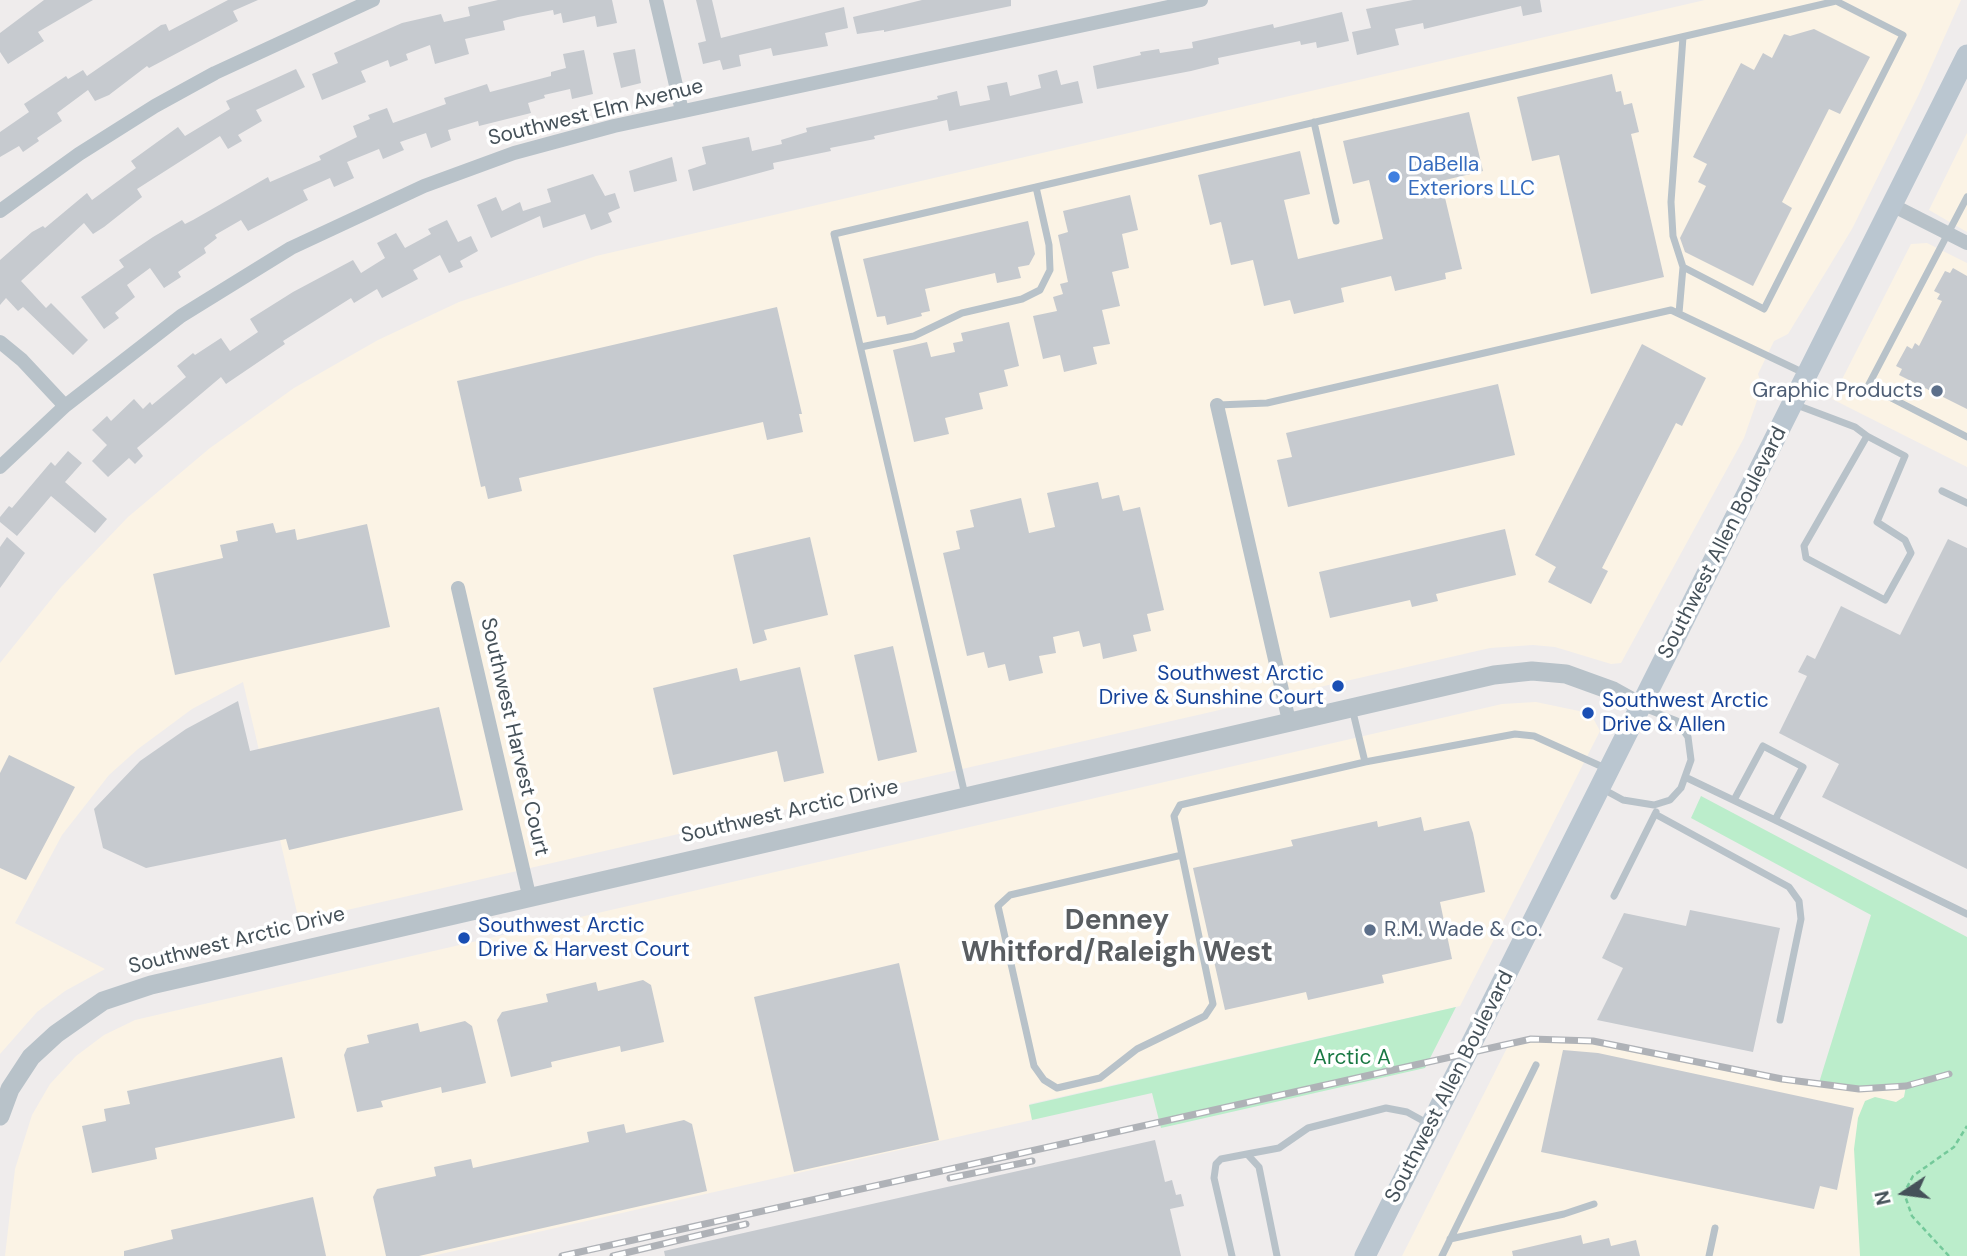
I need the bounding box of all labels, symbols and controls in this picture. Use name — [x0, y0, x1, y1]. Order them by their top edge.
street label: Southwest Elm Avenue — [486, 74, 706, 152]
place label: DaBella Exteriors LLC — [1408, 152, 1535, 202]
marker: DaBella Exteriors LLC — [1386, 169, 1402, 185]
place label: Graphic Products — [1752, 378, 1923, 404]
marker: Graphic Products — [1929, 383, 1945, 399]
street label: Southwest Allen Boulevard — [1653, 423, 1793, 663]
street label: Southwest Harvest Court — [474, 615, 554, 859]
place label: Southwest Arctic Drive & Sunshine Court — [1099, 661, 1324, 711]
marker: Southwest Arctic Drive & Sunshine Court — [1330, 678, 1346, 694]
place label: Southwest Arctic Drive & Allen — [1602, 688, 1769, 738]
marker: Southwest Arctic Drive & Allen — [1580, 705, 1596, 721]
street label: Southwest Arctic Drive — [679, 775, 901, 849]
street label: Southwest Arctic Drive — [126, 902, 348, 980]
district label: Denney Whitford/Raleigh West — [961, 905, 1273, 971]
place label: Southwest Arctic Drive & Harvest Court — [478, 913, 690, 963]
place label: R.M. Wade & Co. — [1384, 917, 1542, 943]
marker: R.M. Wade & Co. — [1362, 922, 1378, 938]
marker: Southwest Arctic Drive & Harvest Court — [456, 930, 472, 946]
street label: Southwest Allen Boulevard — [1380, 967, 1520, 1207]
park label: Arctic A — [1313, 1045, 1391, 1071]
north arrow — [1869, 1158, 1939, 1228]
text: N — [1869, 1188, 1897, 1207]

